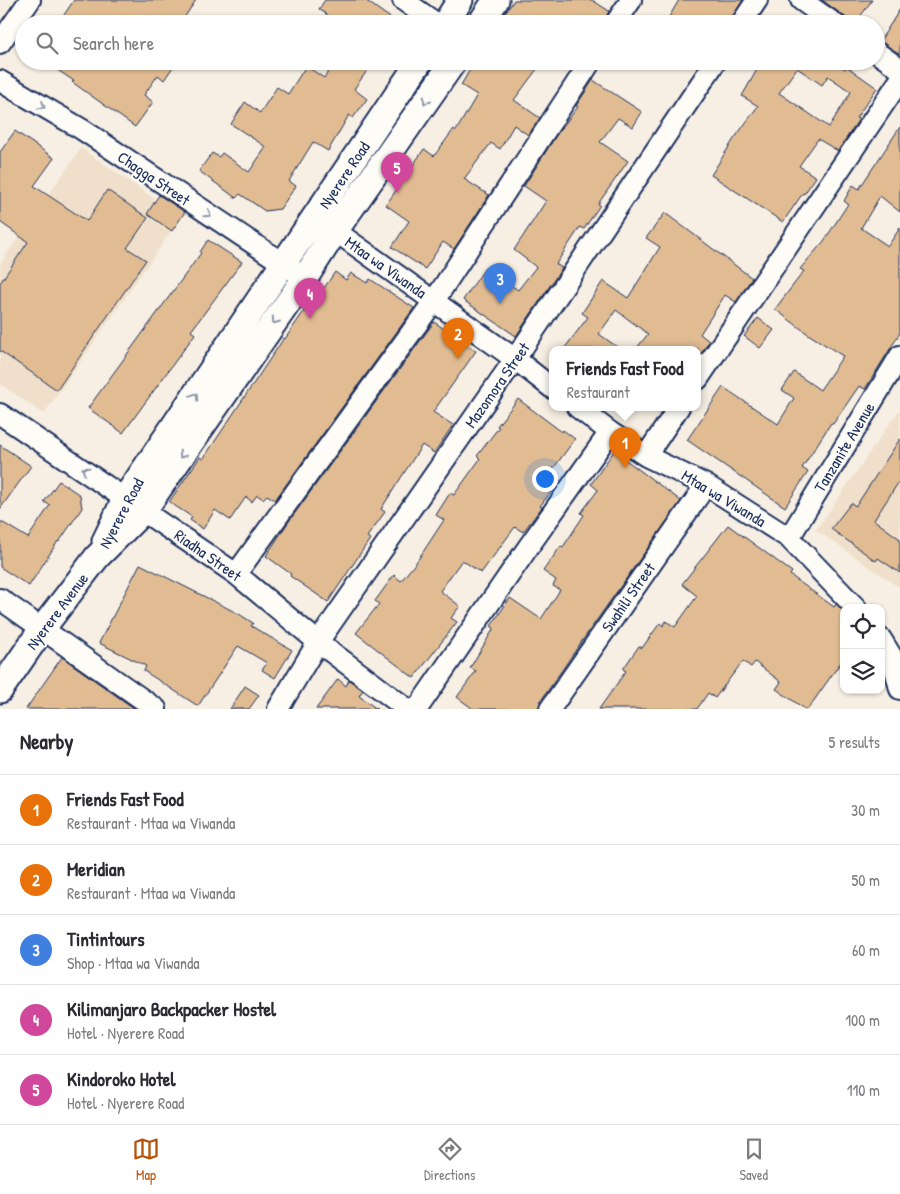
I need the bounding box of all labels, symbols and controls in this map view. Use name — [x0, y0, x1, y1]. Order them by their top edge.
search box — [15, 15, 885, 70]
icon: search — [33, 29, 61, 57]
text: Search here — [73, 30, 154, 56]
one-way arrow — [423, 95, 432, 105]
one-way arrow — [37, 100, 46, 110]
street label: Nyerere Road — [313, 137, 375, 213]
street label: Chagga Street — [113, 146, 195, 211]
pin: 5 — [381, 152, 413, 193]
one-way arrow — [202, 207, 211, 217]
street label: Mtaa wa Viwanda — [341, 231, 431, 303]
pin: 3 — [484, 263, 516, 304]
pin: 4 — [294, 278, 326, 319]
one-way arrow — [272, 316, 281, 325]
pin: 2 — [442, 318, 474, 359]
street label: Mazomora Street — [459, 337, 535, 432]
popup — [549, 346, 701, 411]
text: Friends Fast Food — [567, 355, 683, 381]
text: Restaurant — [567, 381, 630, 403]
one-way arrow — [189, 392, 198, 401]
street label: Tanzanite Avenue — [809, 397, 880, 496]
pin: 1 — [609, 427, 641, 468]
one-way arrow — [179, 449, 188, 459]
street label: Mtaa wa Viwanda — [678, 464, 770, 532]
your location — [532, 466, 558, 492]
one-way arrow — [81, 467, 90, 477]
street label: Nyerere Road — [93, 474, 149, 552]
street label: Riadha Street — [170, 524, 246, 586]
street label: Swahili Street — [596, 557, 660, 636]
street label: Nyerere Avenue — [21, 568, 94, 654]
map controls — [840, 604, 885, 694]
button: locate — [840, 604, 885, 649]
button: layers — [840, 649, 885, 694]
text: Nearby — [20, 727, 73, 756]
text: 5 results — [829, 731, 880, 753]
text: Friends Fast Food — [67, 786, 184, 812]
text: 1 — [33, 799, 39, 821]
text: 30 m — [851, 799, 880, 821]
text: Restaurant · Mtaa wa Viwanda — [67, 812, 235, 834]
text: Meridian — [67, 856, 125, 882]
text: 2 — [32, 869, 40, 891]
text: 50 m — [852, 869, 880, 891]
text: Restaurant · Mtaa wa Viwanda — [67, 882, 235, 904]
text: Tintintours — [67, 926, 145, 952]
text: 3 — [32, 939, 40, 961]
text: 60 m — [852, 939, 880, 961]
text: Shop · Mtaa wa Viwanda — [67, 952, 200, 974]
text: Kilimanjaro Backpacker Hostel — [67, 996, 276, 1022]
text: 4 — [33, 1009, 39, 1031]
text: 100 m — [845, 1009, 880, 1031]
text: Hotel · Nyerere Road — [67, 1022, 184, 1044]
text: Kindoroko Hotel — [67, 1066, 175, 1092]
text: 5 — [33, 1079, 39, 1101]
text: 110 m — [847, 1079, 880, 1101]
text: Hotel · Nyerere Road — [67, 1092, 184, 1114]
tab: Map — [132, 1135, 160, 1184]
tab: Directions — [424, 1135, 475, 1184]
tab: Saved — [739, 1135, 768, 1184]

